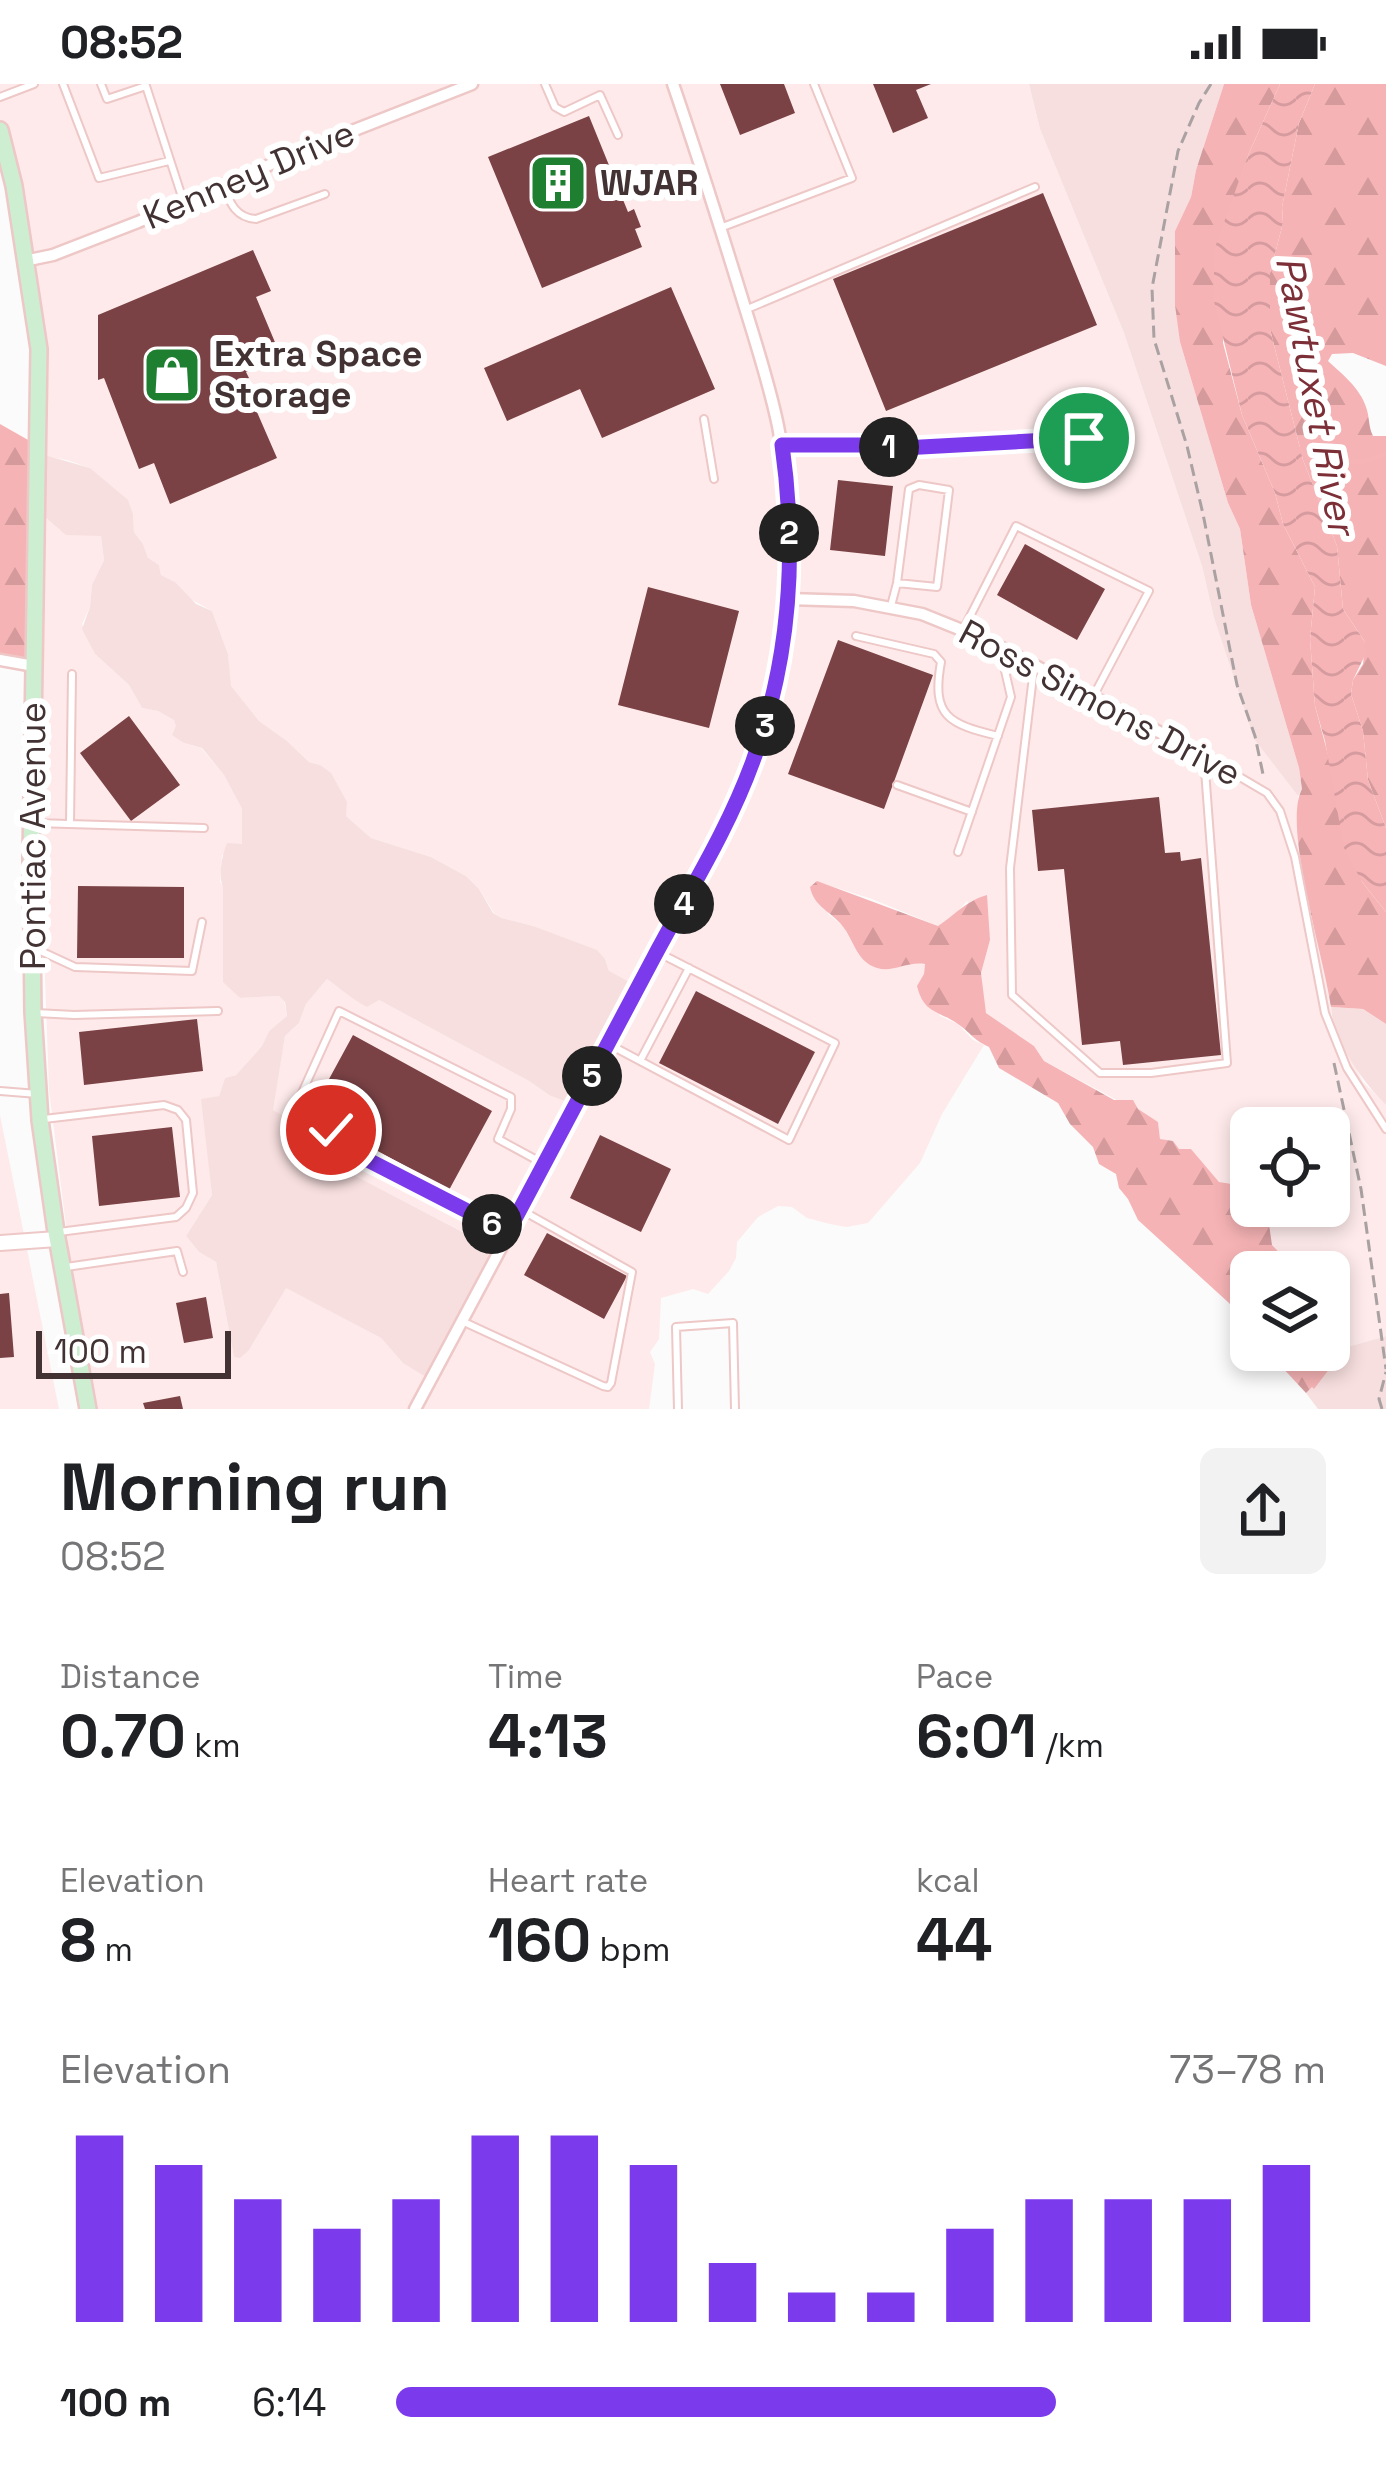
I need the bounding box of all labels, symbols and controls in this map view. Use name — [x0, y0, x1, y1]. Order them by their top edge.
text: 08:52 — [60, 14, 183, 71]
street label: Kenney Drive — [136, 110, 362, 240]
building icon: WJAR — [527, 152, 589, 214]
place label: WJAR — [600, 160, 699, 206]
water label: Pawtuxet River — [1265, 252, 1368, 542]
place label: Extra Space Storage — [214, 331, 423, 418]
shop icon: Extra Space Storage — [141, 344, 203, 406]
pin — [1033, 387, 1135, 489]
icon: arrive — [1051, 405, 1117, 471]
pin: 1 — [859, 417, 919, 477]
text: 1 — [882, 426, 896, 468]
pin: 2 — [759, 503, 819, 563]
text: 2 — [779, 512, 799, 554]
street label: Ross Simons Drive — [951, 609, 1249, 797]
pin: 3 — [735, 696, 795, 756]
street label: Pontiac Avenue — [10, 702, 56, 970]
text: 3 — [755, 705, 775, 747]
pin: 4 — [654, 874, 714, 934]
text: 4 — [674, 883, 695, 925]
pin: 5 — [562, 1046, 622, 1106]
text: 5 — [582, 1055, 602, 1097]
pin — [280, 1079, 382, 1181]
icon: check — [298, 1097, 364, 1163]
map controls — [1230, 1107, 1350, 1371]
button: locate — [1230, 1107, 1350, 1227]
pin: 6 — [462, 1194, 522, 1254]
text: 6 — [482, 1203, 502, 1245]
button: layers — [1230, 1251, 1350, 1371]
scale bar — [36, 1325, 231, 1378]
text: 100 m — [54, 1331, 147, 1373]
text: Morning run — [60, 1445, 450, 1529]
button: share — [1200, 1448, 1326, 1574]
text: 08:52 — [60, 1532, 166, 1581]
text: Distance — [60, 1656, 201, 1698]
text: Time — [488, 1656, 563, 1698]
text: Pace — [916, 1656, 993, 1698]
text: 0.70 — [60, 1698, 186, 1775]
text: 4:13 — [488, 1698, 608, 1775]
text: 6:01 — [916, 1698, 1037, 1775]
text: km — [186, 1725, 241, 1767]
text: /km — [1037, 1725, 1104, 1767]
text: Elevation — [60, 1860, 205, 1902]
text: Heart rate — [488, 1860, 648, 1902]
text: kcal — [916, 1860, 980, 1902]
text: 8 — [60, 1902, 96, 1979]
text: 160 — [488, 1902, 591, 1979]
text: 44 — [916, 1902, 992, 1979]
text: m — [96, 1929, 133, 1971]
text: bpm — [591, 1929, 670, 1971]
text: Elevation — [60, 2045, 231, 2094]
text: 73–78 m — [1169, 2045, 1326, 2094]
text: 100 m — [60, 2378, 171, 2427]
text: 6:14 — [252, 2378, 326, 2427]

